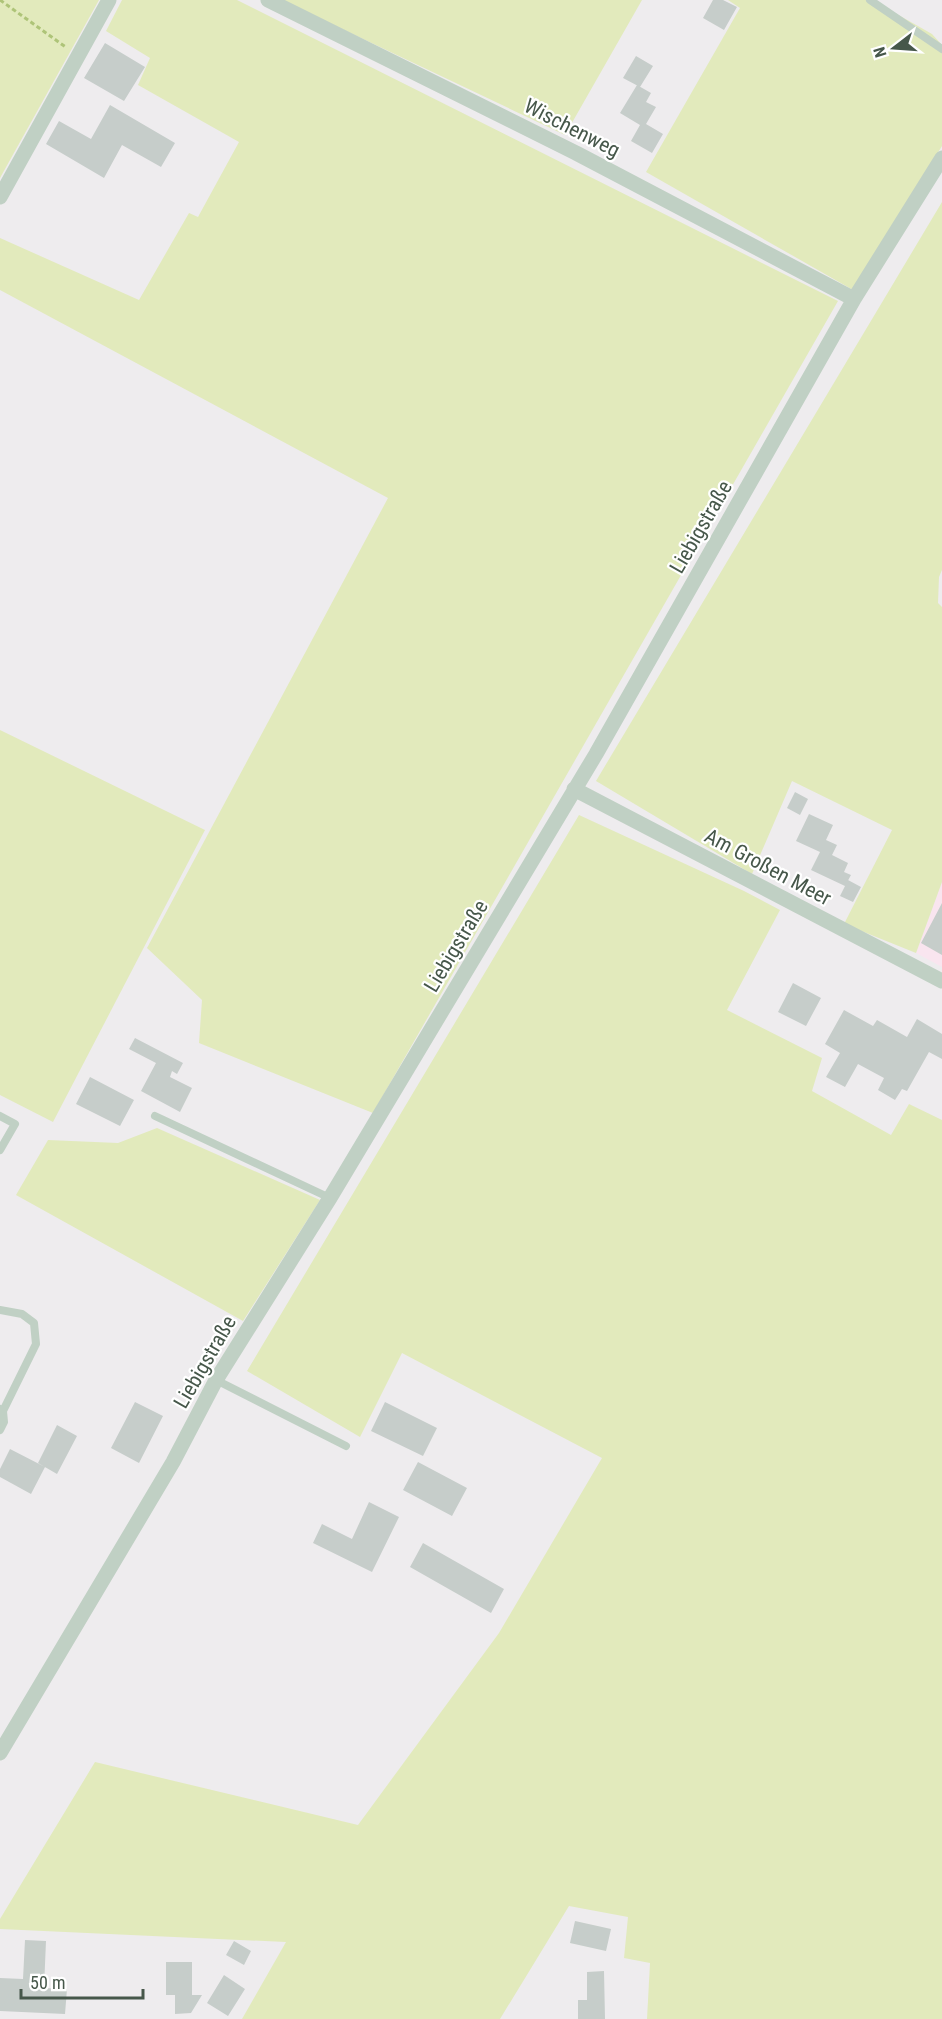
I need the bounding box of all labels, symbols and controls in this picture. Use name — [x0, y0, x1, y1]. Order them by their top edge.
north arrow — [864, 18, 924, 78]
text: N — [870, 45, 891, 60]
street label: Wischenweg — [520, 94, 624, 162]
street label: Liebigstraße — [665, 476, 737, 578]
street label: Am Großen Meer — [701, 824, 835, 910]
street label: Liebigstraße — [419, 896, 493, 996]
street label: Liebigstraße — [169, 1311, 241, 1413]
scale bar — [21, 1962, 142, 2000]
text: 50 m — [30, 1972, 65, 1993]

